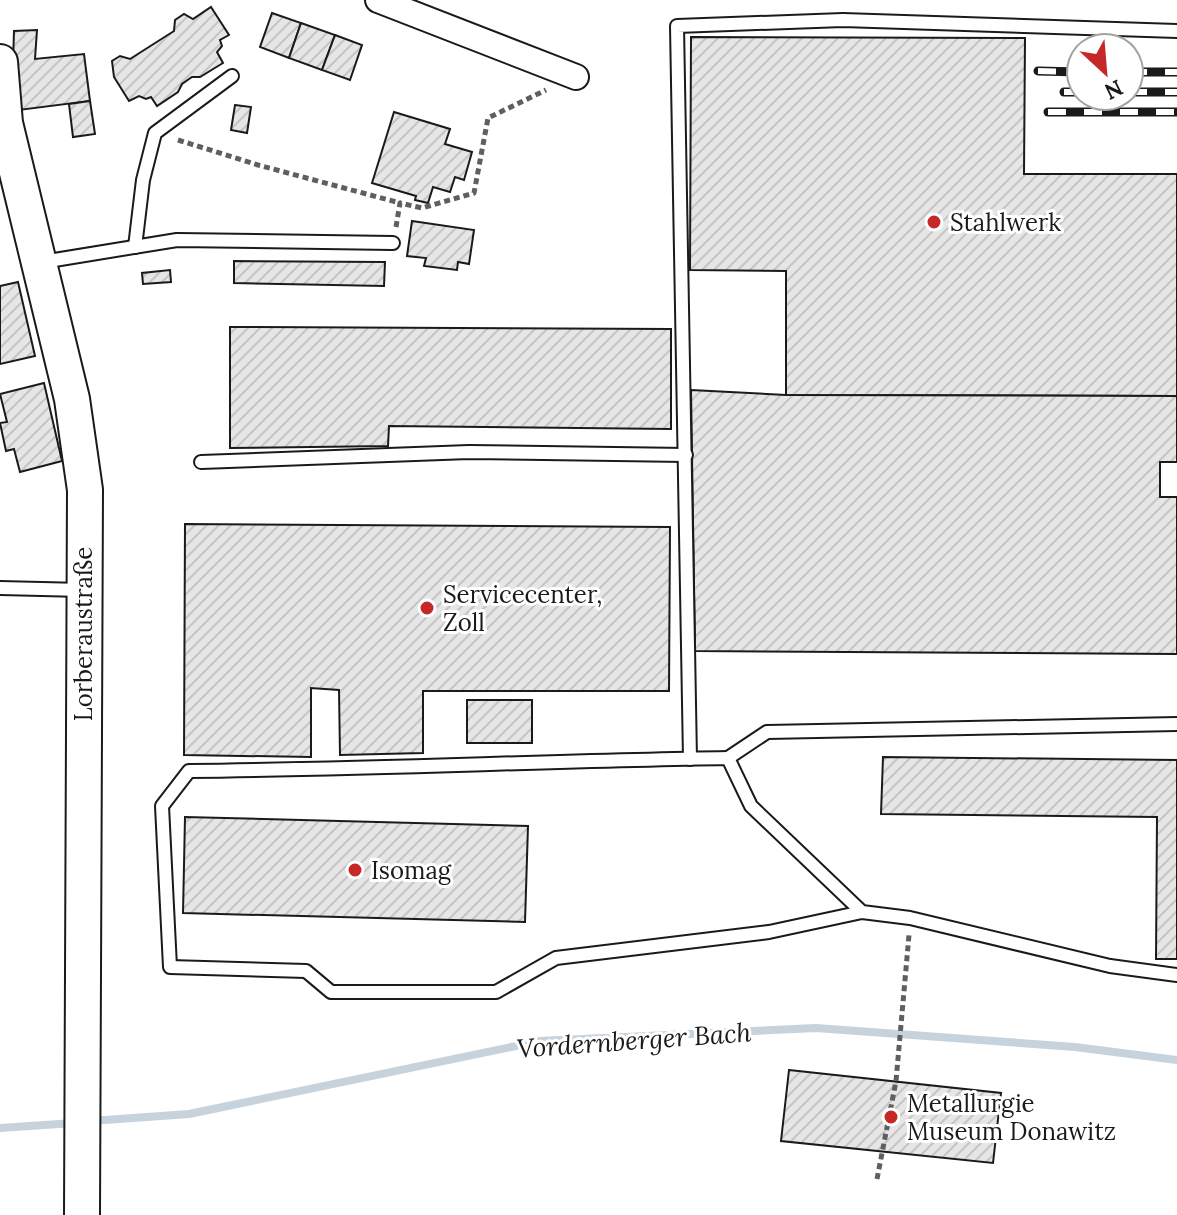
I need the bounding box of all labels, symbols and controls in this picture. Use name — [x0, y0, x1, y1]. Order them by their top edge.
north arrow — [1065, 32, 1145, 112]
text: N — [1100, 74, 1128, 106]
place label: Stahlwerk — [950, 207, 1061, 238]
marker: Stahlwerk — [925, 213, 943, 231]
street label: Lorberaustraße — [68, 547, 99, 721]
place label: Servicecenter, Zoll — [443, 579, 602, 638]
marker: Servicecenter, Zoll — [418, 599, 436, 617]
place label: Isomag — [371, 855, 452, 886]
marker: Isomag — [346, 861, 364, 879]
water label: Vordernberger Bach — [516, 1015, 752, 1065]
place label: Metallurgie Museum Donawitz — [907, 1088, 1116, 1147]
marker: Metallurgie Museum Donawitz — [882, 1108, 900, 1126]

